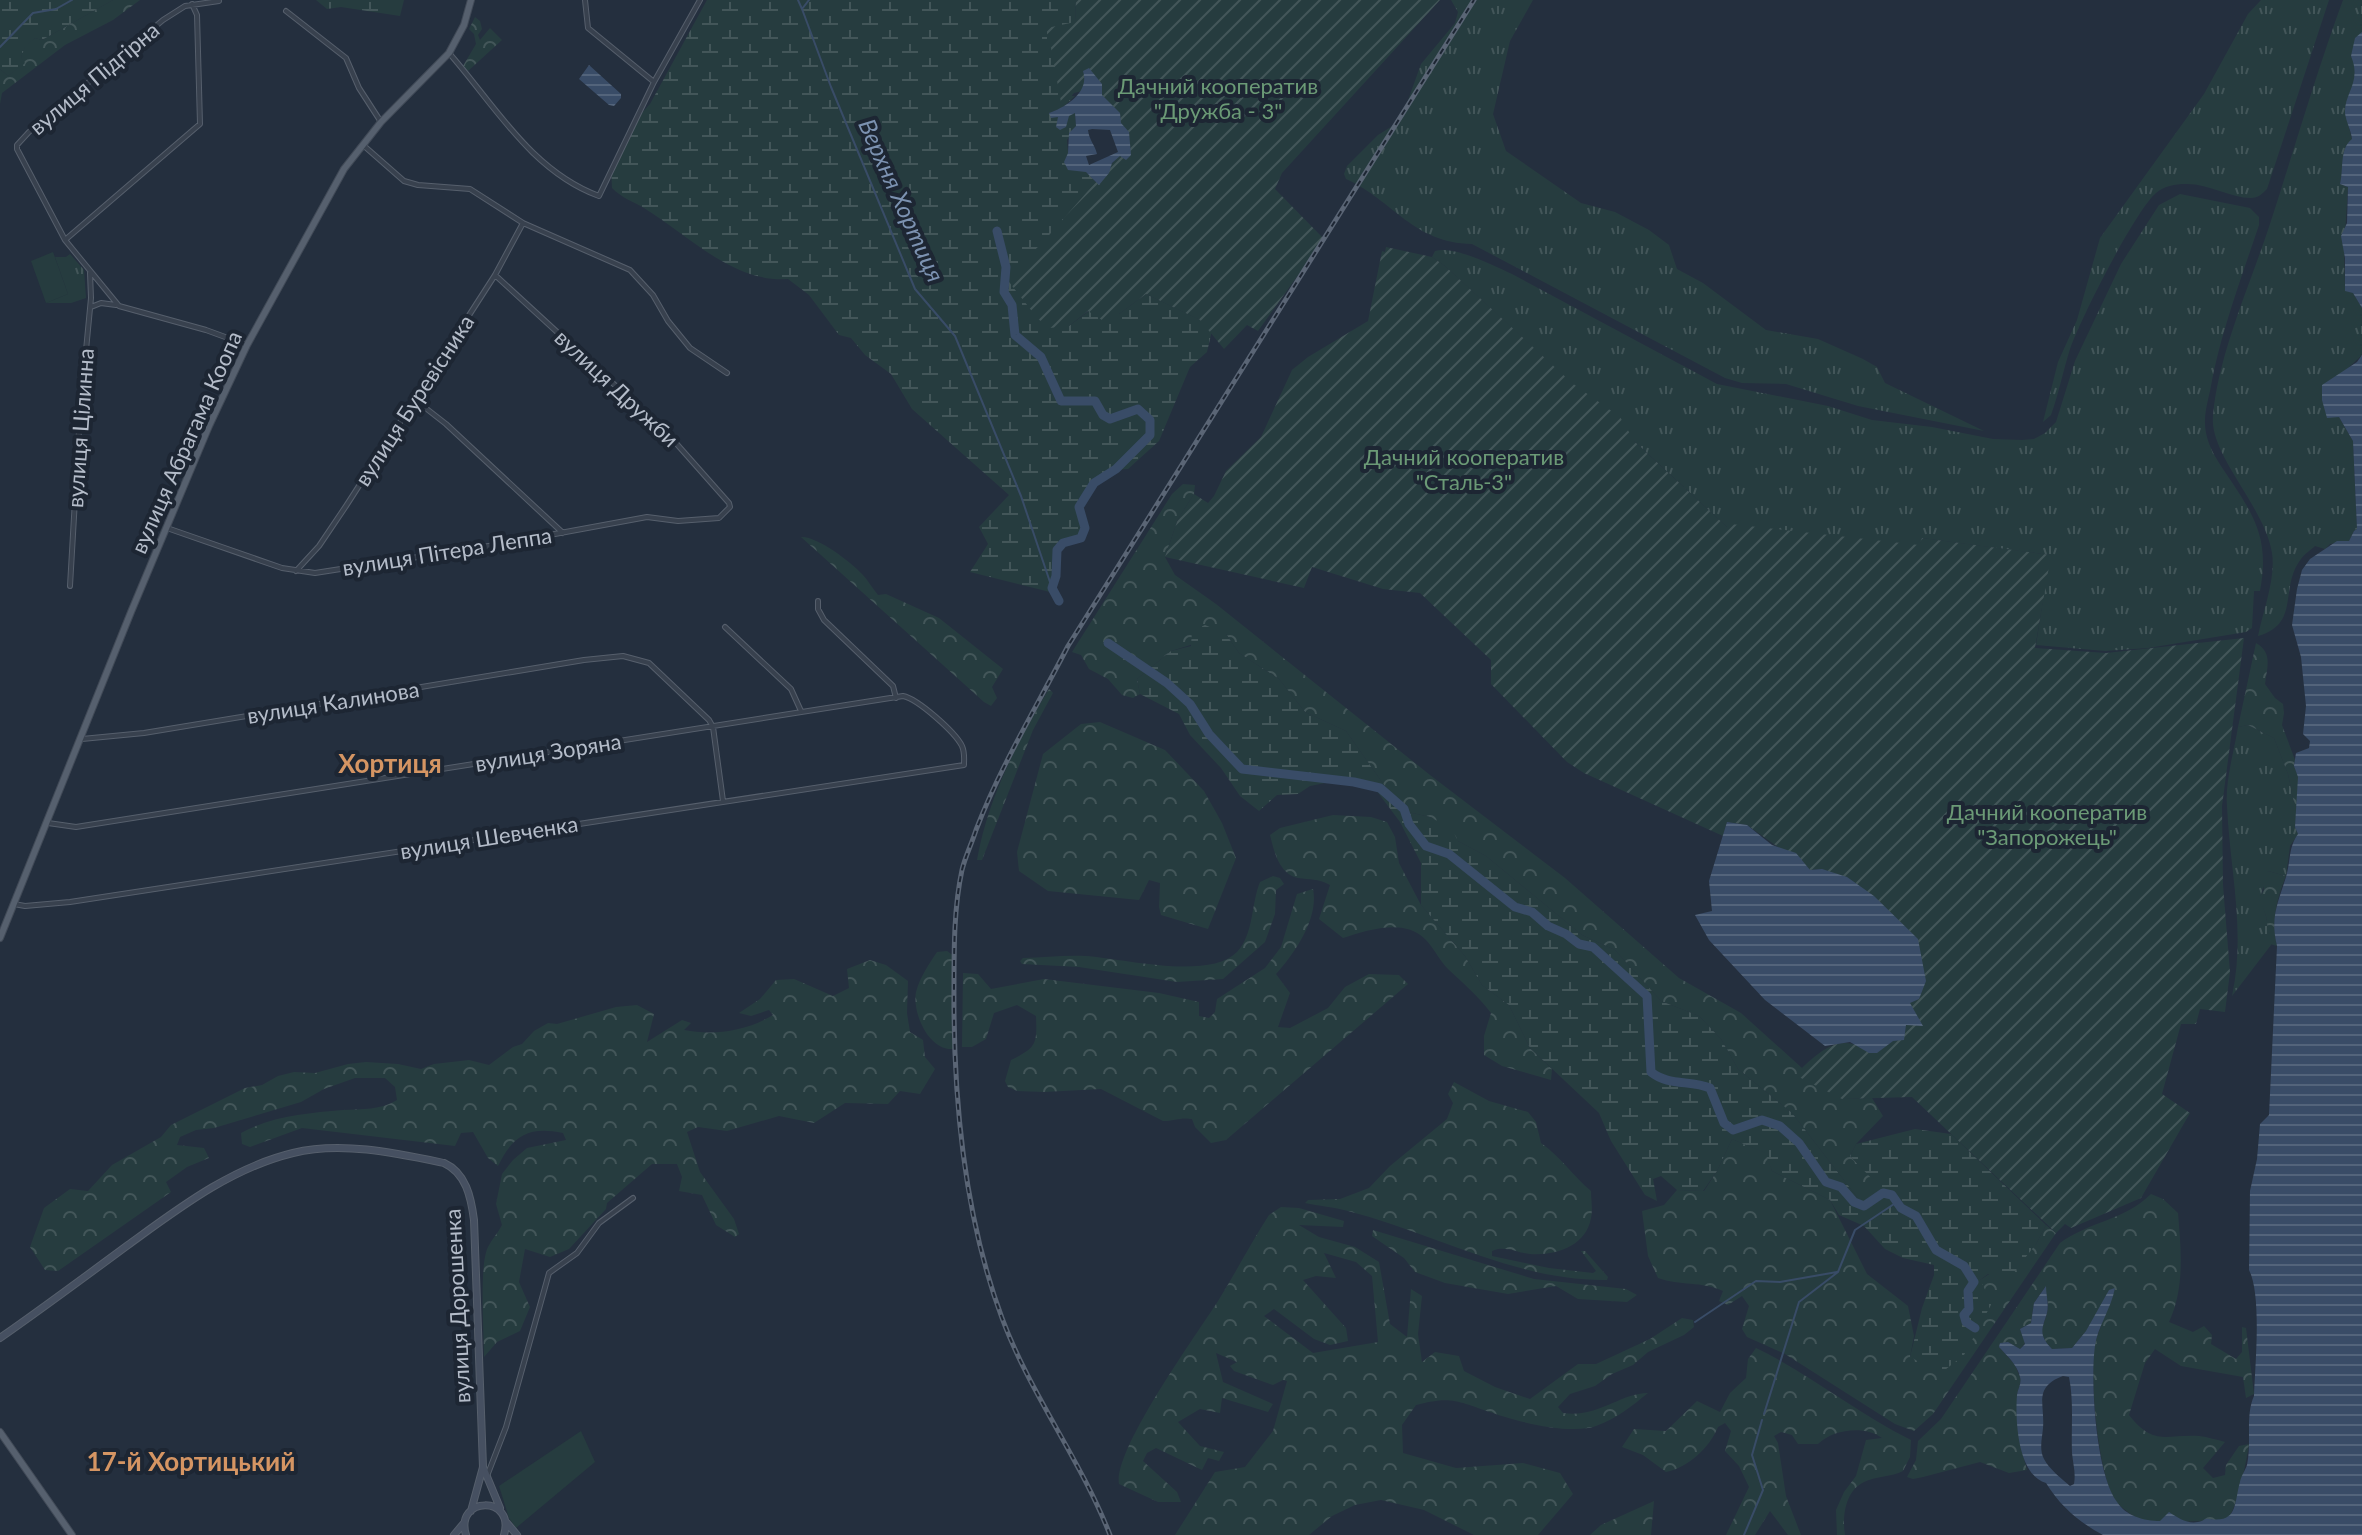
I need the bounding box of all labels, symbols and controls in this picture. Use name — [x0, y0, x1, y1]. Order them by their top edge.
street label: вулиця Підгірна — [24, 16, 164, 140]
park label: Дачний кооператив "Дружба - 3" — [1118, 72, 1318, 124]
water label: Верхня Хортиця — [853, 114, 951, 286]
street label: вулиця Буревісника — [349, 309, 479, 491]
street label: вулиця Дружби — [550, 324, 684, 452]
street label: вулиця Абрагама Коопа — [125, 326, 247, 558]
street label: вулиця Цілинна — [61, 347, 99, 509]
park label: Дачний кооператив "Сталь-3" — [1364, 443, 1564, 495]
street label: вулиця Пітера Леппа — [340, 521, 554, 581]
street label: вулиця Калинова — [245, 675, 421, 729]
street label: вулиця Зоряна — [473, 727, 623, 777]
district label: Хортиця — [338, 747, 442, 779]
park label: Дачний кооператив "Запорожець" — [1947, 798, 2147, 850]
street label: вулиця Шевченка — [398, 810, 580, 864]
street label: вулиця Дорошенка — [438, 1208, 476, 1404]
district label: 17-й Хортицький — [87, 1445, 295, 1477]

